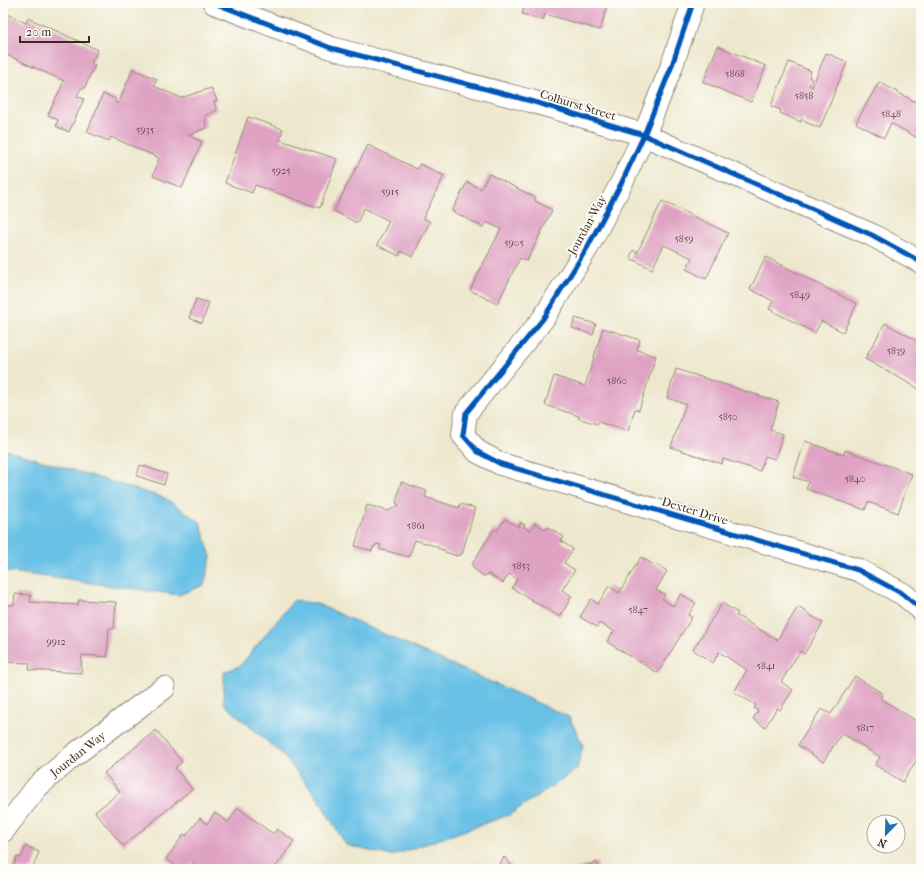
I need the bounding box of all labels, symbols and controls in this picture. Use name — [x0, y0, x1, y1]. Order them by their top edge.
scale bar — [20, 18, 89, 44]
text: 20 m — [26, 25, 51, 39]
house number: 5868 — [725, 68, 745, 80]
street label: Colhurst Street — [538, 87, 618, 123]
house number: 5858 — [795, 90, 813, 102]
house number: 5848 — [881, 108, 901, 120]
house number: 5935 — [136, 124, 154, 136]
house number: 5925 — [271, 165, 291, 177]
house number: 5915 — [381, 186, 399, 198]
street label: Jourdan Way — [564, 192, 609, 258]
house number: 5859 — [675, 233, 693, 245]
house number: 5905 — [504, 237, 524, 249]
house number: 5849 — [790, 289, 810, 301]
house number: 5839 — [887, 345, 905, 357]
house number: 5860 — [607, 375, 627, 387]
house number: 5850 — [718, 411, 738, 423]
house number: 5840 — [845, 473, 865, 485]
street label: Dexter Drive — [660, 494, 730, 528]
house number: 5861 — [407, 520, 425, 532]
house number: 5853 — [512, 560, 530, 572]
house number: 5847 — [628, 604, 648, 616]
house number: 9912 — [46, 636, 66, 648]
house number: 5841 — [757, 660, 775, 672]
house number: 5817 — [856, 722, 874, 734]
street label: Jourdan Way — [47, 728, 109, 781]
north arrow — [866, 814, 906, 854]
text: N — [875, 835, 889, 850]

